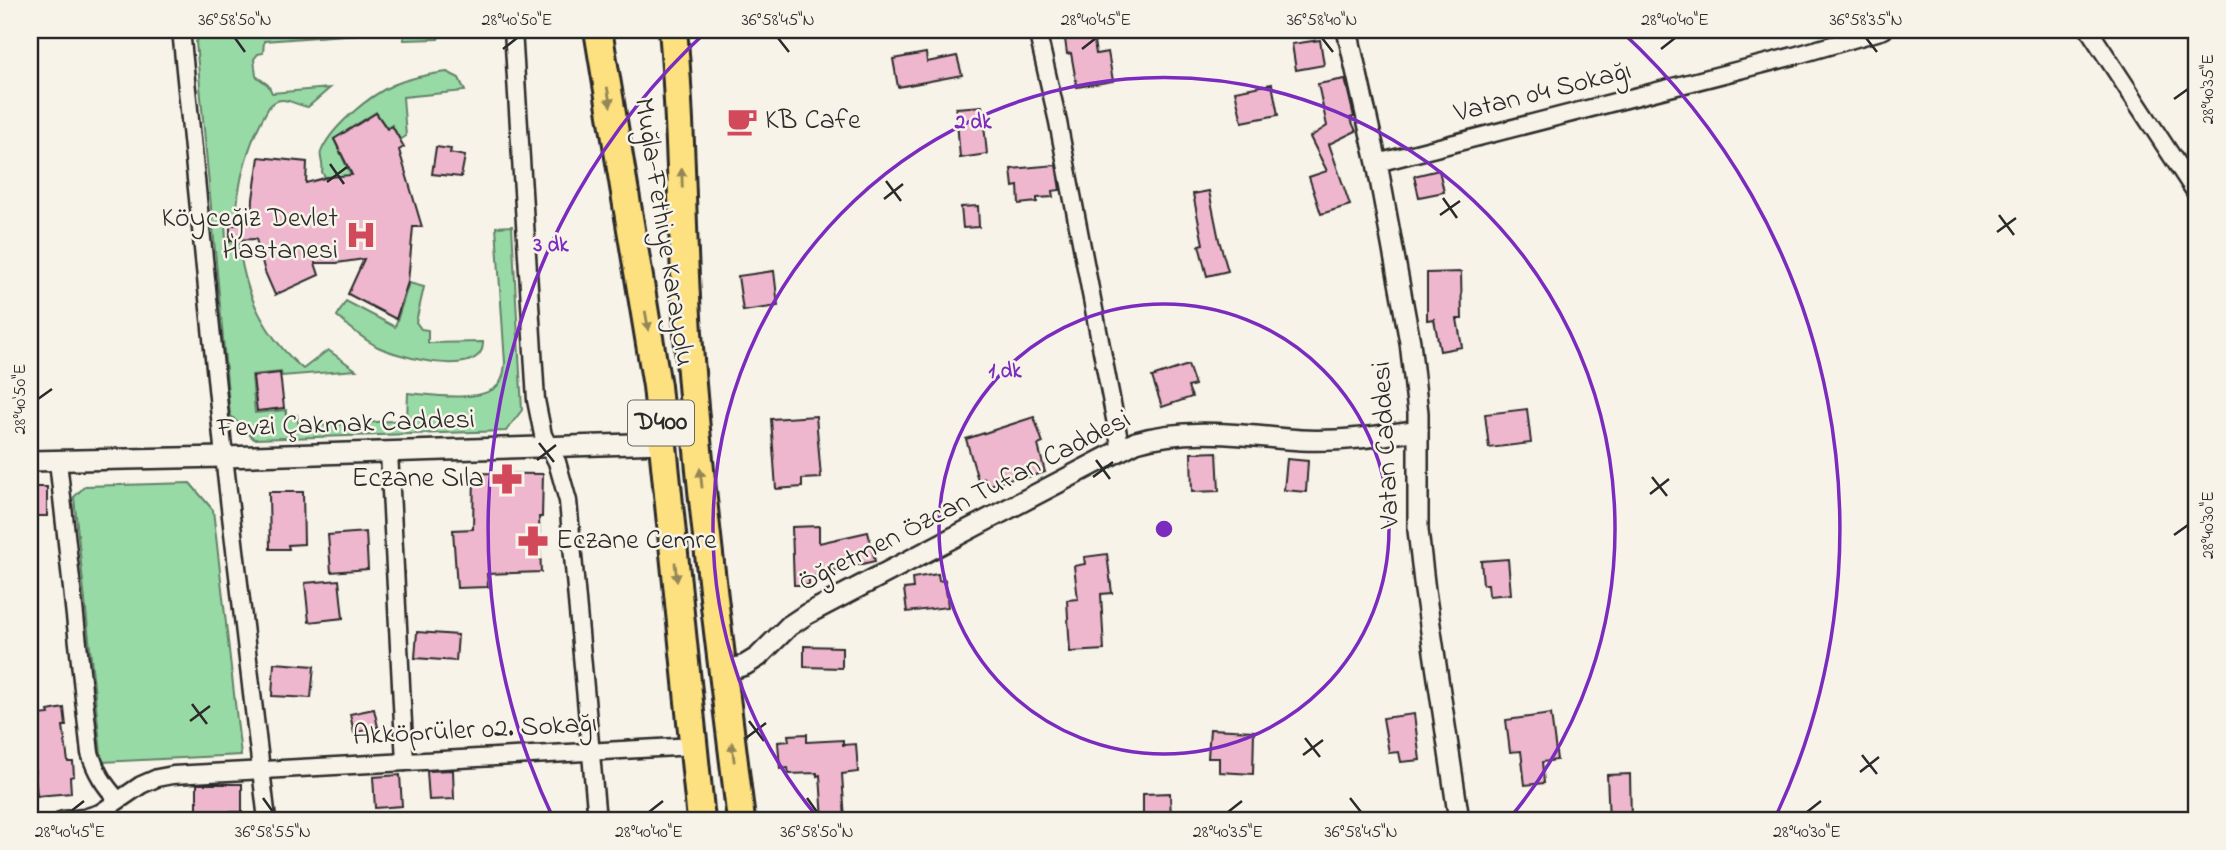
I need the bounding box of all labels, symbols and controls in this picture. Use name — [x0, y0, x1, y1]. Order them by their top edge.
text: 36°58'50"N — [198, 8, 272, 34]
text: 28°40'50"E — [482, 8, 552, 34]
text: 36°58'45"N — [741, 8, 815, 34]
text: 28°40'45"E — [1061, 8, 1131, 34]
text: 36°58'40"N — [1287, 8, 1357, 34]
text: 28°40'40"E — [1641, 8, 1709, 34]
text: 36°58'35"N — [1829, 8, 1903, 34]
street label: Vatan 04 Sokağı — [1449, 51, 1636, 135]
text: 28°40'35"E — [2196, 54, 2222, 124]
one-way arrow — [604, 86, 615, 108]
street label: Muğla-Fethiye Karayolu — [622, 95, 704, 369]
place label: KB Cafe — [765, 101, 861, 142]
cafe icon: KB Cafe — [725, 104, 759, 138]
text: 2 dk — [954, 108, 992, 138]
one-way arrow — [676, 166, 688, 188]
place label: Köyceğiz Devlet Hastanesi — [162, 199, 338, 272]
hospital icon: Köyceğiz Devlet Hastanesi — [344, 218, 378, 252]
text: 3 dk — [533, 231, 569, 261]
one-way arrow — [642, 310, 653, 332]
text: 1 dk — [989, 357, 1022, 387]
street label: Vatan Caddesi — [1362, 360, 1412, 531]
text: 28°40'50"E — [8, 364, 34, 434]
street label: Fevzi Çakmak Caddesi — [215, 400, 476, 450]
road number: D400 — [628, 400, 694, 446]
street label: Öğretmen Özcan Tufan Caddesi — [792, 400, 1138, 604]
place label: Eczane Sıla — [352, 459, 484, 500]
pharmacy icon: Eczane Sıla — [490, 462, 524, 496]
one-way arrow — [695, 467, 706, 489]
text: 28°40'30"E — [2196, 491, 2222, 559]
centre of rings — [1152, 517, 1176, 541]
place label: Eczane Cemre — [556, 521, 717, 562]
pharmacy icon: Eczane Cemre — [516, 524, 550, 558]
one-way arrow — [671, 561, 682, 583]
street label: Akköprüler 02. Sokağı — [352, 704, 598, 758]
one-way arrow — [727, 741, 738, 763]
text: 28°40'45"E — [35, 820, 105, 846]
text: 36°58'55"N — [235, 820, 311, 846]
text: 28°40'40"E — [615, 820, 683, 846]
text: 36°58'50"N — [780, 820, 854, 846]
text: 28°40'35"E — [1193, 820, 1263, 846]
text: 36°58'45"N — [1324, 820, 1398, 846]
text: 28°40'30"E — [1773, 820, 1841, 846]

